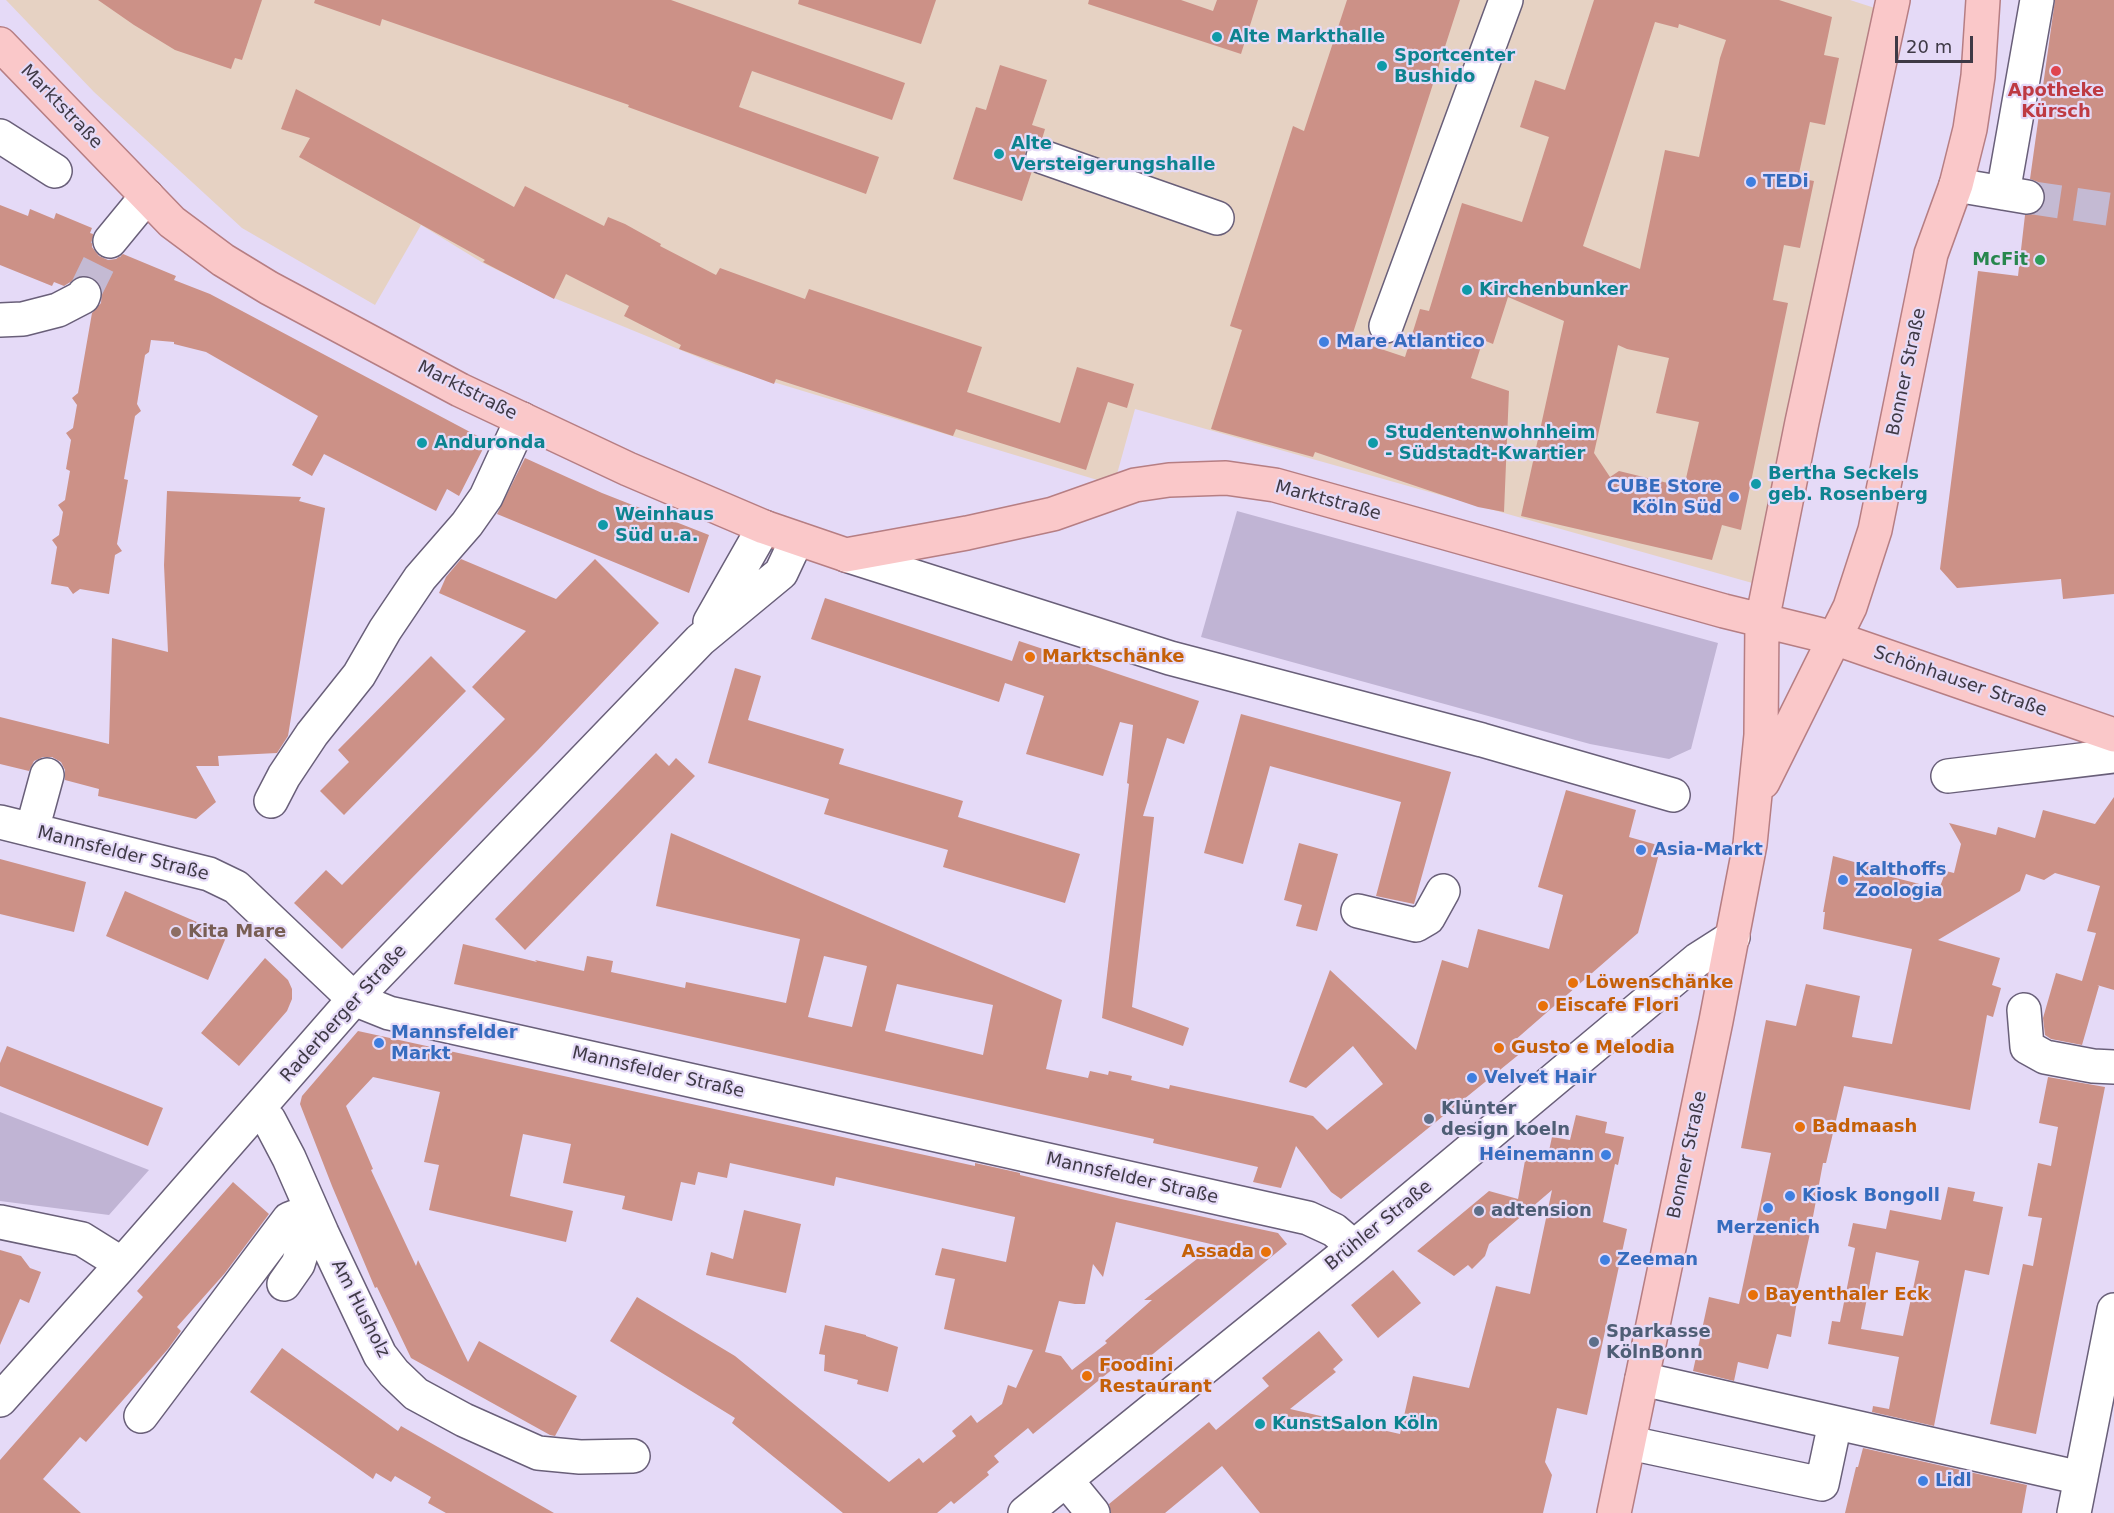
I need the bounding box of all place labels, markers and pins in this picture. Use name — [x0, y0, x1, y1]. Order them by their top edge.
place label: Alte Markthalle — [1229, 26, 1385, 48]
marker: Alte Markthalle — [1210, 30, 1224, 44]
place label: Sportcenter Bushido — [1394, 45, 1515, 88]
marker: Sportcenter Bushido — [1375, 59, 1389, 73]
marker: Apotheke Kürsch — [2049, 64, 2063, 78]
place label: Apotheke Kürsch — [2008, 80, 2104, 122]
place label: Alte Versteigerungshalle — [1011, 133, 1215, 176]
marker: Alte Versteigerungshalle — [992, 147, 1006, 161]
place label: TEDi — [1763, 171, 1809, 193]
marker: TEDi — [1744, 175, 1758, 189]
place label: McFit — [1972, 249, 2028, 271]
marker: McFit — [2033, 253, 2047, 267]
place label: Kirchenbunker — [1479, 279, 1628, 301]
marker: Kirchenbunker — [1460, 283, 1474, 297]
place label: Mare Atlantico — [1336, 331, 1485, 353]
marker: Mare Atlantico — [1317, 335, 1331, 349]
place label: Studentenwohnheim - Südstadt-Kwartier — [1385, 422, 1595, 464]
place label: Anduronda — [434, 432, 546, 454]
marker: Anduronda — [415, 436, 429, 450]
marker: Studentenwohnheim - Südstadt-Kwartier — [1366, 436, 1380, 450]
place label: Bertha Seckels geb. Rosenberg — [1768, 463, 1928, 506]
place label: CUBE Store Köln Süd — [1607, 476, 1722, 518]
marker: Bertha Seckels geb. Rosenberg — [1749, 477, 1763, 491]
marker: CUBE Store Köln Süd — [1727, 490, 1741, 504]
place label: Weinhaus Süd u.a. — [615, 504, 714, 546]
marker: Weinhaus Süd u.a. — [596, 518, 610, 532]
place label: Marktschänke — [1042, 646, 1184, 668]
marker: Marktschänke — [1023, 650, 1037, 664]
place label: Asia-Markt — [1653, 839, 1763, 861]
marker: Asia-Markt — [1634, 843, 1648, 857]
place label: Kalthoffs Zoologia — [1855, 859, 1946, 902]
marker: Kalthoffs Zoologia — [1836, 873, 1850, 887]
place label: Kita Mare — [188, 921, 286, 943]
marker: Kita Mare — [169, 925, 183, 939]
place label: Löwenschänke — [1585, 972, 1733, 994]
marker: Löwenschänke — [1566, 976, 1580, 990]
place label: Eiscafe Flori — [1555, 995, 1679, 1017]
marker: Eiscafe Flori — [1536, 999, 1550, 1013]
place label: Mannsfelder Markt — [391, 1022, 518, 1064]
marker: Mannsfelder Markt — [372, 1036, 386, 1050]
place label: Gusto e Melodia — [1511, 1037, 1675, 1059]
marker: Gusto e Melodia — [1492, 1041, 1506, 1055]
place label: Velvet Hair — [1484, 1067, 1596, 1089]
marker: Velvet Hair — [1465, 1071, 1479, 1085]
place label: Klünter design koeln — [1441, 1098, 1570, 1140]
marker: Klünter design koeln — [1422, 1112, 1436, 1126]
place label: Badmaash — [1812, 1116, 1917, 1138]
marker: Badmaash — [1793, 1120, 1807, 1134]
place label: Heinemann — [1479, 1144, 1594, 1166]
marker: Heinemann — [1599, 1148, 1613, 1162]
place label: Kiosk Bongoll — [1802, 1185, 1940, 1207]
marker: Kiosk Bongoll — [1783, 1189, 1797, 1203]
place label: adtension — [1491, 1200, 1592, 1222]
marker: Merzenich — [1761, 1201, 1775, 1215]
marker: adtension — [1472, 1204, 1486, 1218]
place label: Merzenich — [1716, 1217, 1820, 1239]
place label: Assada — [1181, 1241, 1254, 1263]
marker: Assada — [1259, 1245, 1273, 1259]
place label: Zeeman — [1617, 1249, 1698, 1271]
marker: Zeeman — [1598, 1253, 1612, 1267]
place label: Bayenthaler Eck — [1765, 1284, 1929, 1306]
marker: Bayenthaler Eck — [1746, 1288, 1760, 1302]
place label: Sparkasse KölnBonn — [1606, 1321, 1711, 1364]
marker: Sparkasse KölnBonn — [1587, 1335, 1601, 1349]
place label: Foodini Restaurant — [1099, 1355, 1212, 1398]
marker: Foodini Restaurant — [1080, 1369, 1094, 1383]
place label: KunstSalon Köln — [1272, 1413, 1438, 1435]
marker: KunstSalon Köln — [1253, 1417, 1267, 1431]
place label: Lidl — [1935, 1470, 1972, 1492]
marker: Lidl — [1916, 1474, 1930, 1488]

